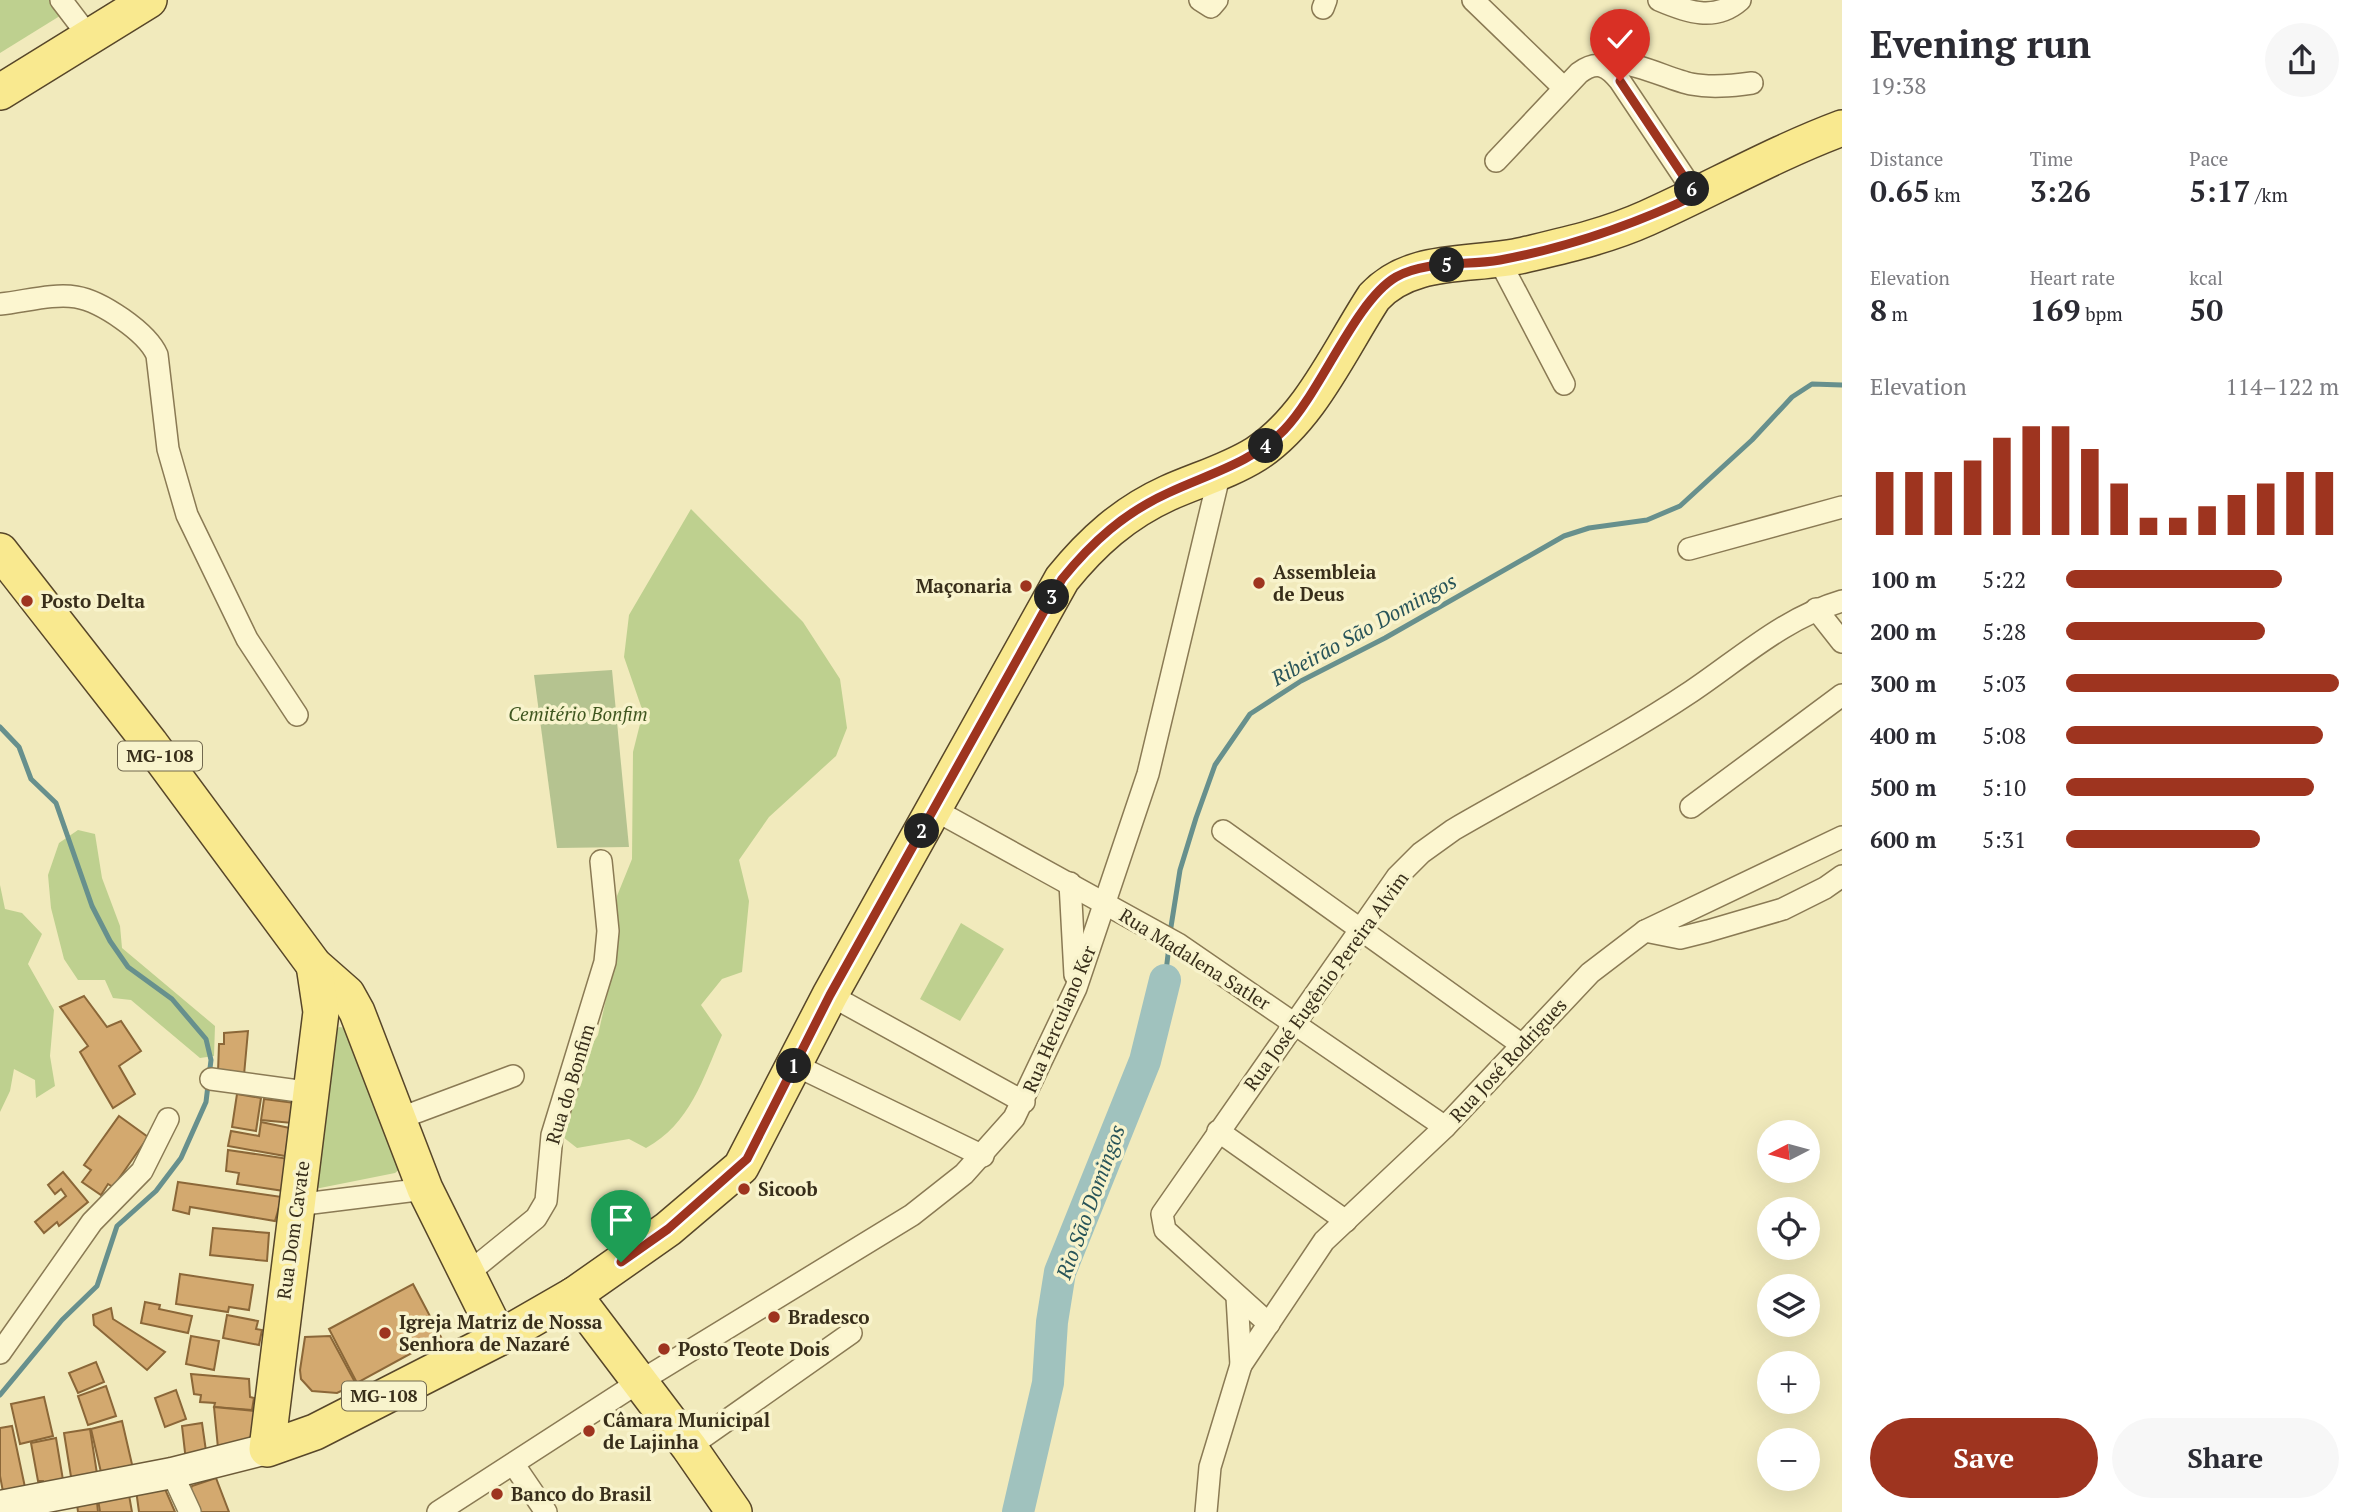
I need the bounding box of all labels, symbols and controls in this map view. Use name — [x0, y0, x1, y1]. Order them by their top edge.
pin — [1590, 9, 1650, 81]
text: Evening run — [1870, 19, 2091, 69]
icon: check — [1601, 20, 1639, 58]
button: share — [2265, 23, 2339, 97]
text: 19:38 — [1870, 70, 1927, 101]
text: Distance — [1870, 146, 1943, 171]
text: Time — [2030, 146, 2073, 171]
text: Pace — [2189, 146, 2228, 171]
text: 0.65 — [1870, 171, 1930, 211]
text: 3:26 — [2030, 171, 2091, 211]
text: 5:17 — [2189, 171, 2250, 211]
pin: 6 — [1674, 172, 1710, 206]
text: 6 — [1686, 176, 1697, 201]
text: km — [1930, 182, 1961, 207]
text: /km — [2250, 182, 2288, 207]
pin: 5 — [1430, 247, 1464, 282]
text: 5 — [1441, 252, 1452, 277]
text: Elevation — [1870, 265, 1950, 290]
text: Heart rate — [2030, 265, 2115, 290]
text: kcal — [2189, 265, 2223, 290]
text: 8 — [1870, 290, 1887, 330]
text: 169 — [2030, 290, 2081, 330]
text: 50 — [2189, 290, 2223, 330]
text: m — [1887, 301, 1908, 326]
text: bpm — [2081, 301, 2123, 326]
text: Elevation — [1870, 371, 1967, 402]
text: 114–122 m — [2226, 371, 2339, 402]
pin: 4 — [1248, 428, 1284, 464]
text: 4 — [1260, 433, 1271, 458]
place label: Assembleia de Deus — [1273, 559, 1377, 606]
text: 100 m — [1870, 564, 1936, 595]
text: 5:22 — [1982, 564, 2026, 595]
water label: Ribeirão São Domingos — [1265, 566, 1461, 692]
place label: Maçonaria — [916, 573, 1012, 598]
marker: Assembleia de Deus — [1251, 575, 1267, 591]
marker: Maçonaria — [1018, 578, 1034, 594]
pin: 3 — [1034, 580, 1070, 614]
text: 3 — [1046, 584, 1057, 609]
place label: Posto Delta — [41, 588, 146, 613]
marker: Posto Delta — [19, 593, 35, 609]
text: 200 m — [1870, 616, 1936, 647]
text: 5:28 — [1982, 616, 2026, 647]
text: 300 m — [1870, 668, 1936, 699]
text: 5:03 — [1982, 668, 2026, 699]
park label: Cemitério Bonfim — [508, 701, 648, 726]
text: 400 m — [1870, 720, 1936, 751]
text: 5:08 — [1982, 720, 2026, 751]
road number: MG-108 — [118, 742, 202, 770]
text: 500 m — [1870, 772, 1936, 803]
text: 5:10 — [1982, 772, 2026, 803]
pin: 2 — [904, 814, 940, 848]
text: 2 — [916, 818, 927, 843]
text: 600 m — [1870, 824, 1936, 855]
text: 5:31 — [1982, 824, 2026, 855]
street label: Rua José Eugênio Pereira Alvim — [1238, 866, 1414, 1095]
street label: Rua Madalena Satler — [1115, 902, 1276, 1016]
street label: Rua Herculano Ker — [1016, 941, 1101, 1096]
street label: Rua José Rodrigues — [1444, 992, 1572, 1127]
street label: Rua do Bonfim — [539, 1020, 600, 1147]
pin: 1 — [776, 1048, 812, 1084]
text: 1 — [788, 1053, 799, 1078]
water label: Rio São Domingos — [1049, 1120, 1131, 1284]
north arrow — [1757, 1120, 1820, 1183]
map controls — [1757, 1120, 1820, 1491]
street label: Rua Dom Cavate — [270, 1159, 315, 1301]
place label: Sicoob — [758, 1176, 818, 1201]
marker: Sicoob — [736, 1181, 752, 1197]
pin — [591, 1190, 651, 1262]
button: locate — [1757, 1197, 1820, 1260]
icon: arrive — [602, 1201, 640, 1239]
button: layers — [1757, 1274, 1820, 1337]
place label: Bradesco — [788, 1304, 869, 1329]
place label: Igreja Matriz de Nossa Senhora de Nazaré — [399, 1309, 603, 1356]
marker: Bradesco — [766, 1309, 782, 1325]
marker: Igreja Matriz de Nossa Senhora de Nazaré — [377, 1325, 393, 1341]
place label: Posto Teote Dois — [678, 1336, 830, 1361]
marker: Posto Teote Dois — [656, 1341, 672, 1357]
button: + — [1757, 1351, 1820, 1414]
road number: MG-108 — [342, 1381, 426, 1410]
place label: Câmara Municipal de Lajinha — [603, 1407, 770, 1454]
button: Save — [1870, 1418, 2098, 1498]
button: Share — [2112, 1418, 2339, 1498]
marker: Câmara Municipal de Lajinha — [581, 1423, 597, 1439]
button: − — [1757, 1428, 1820, 1491]
place label: Banco do Brasil — [511, 1481, 652, 1506]
marker: Banco do Brasil — [489, 1486, 505, 1502]

